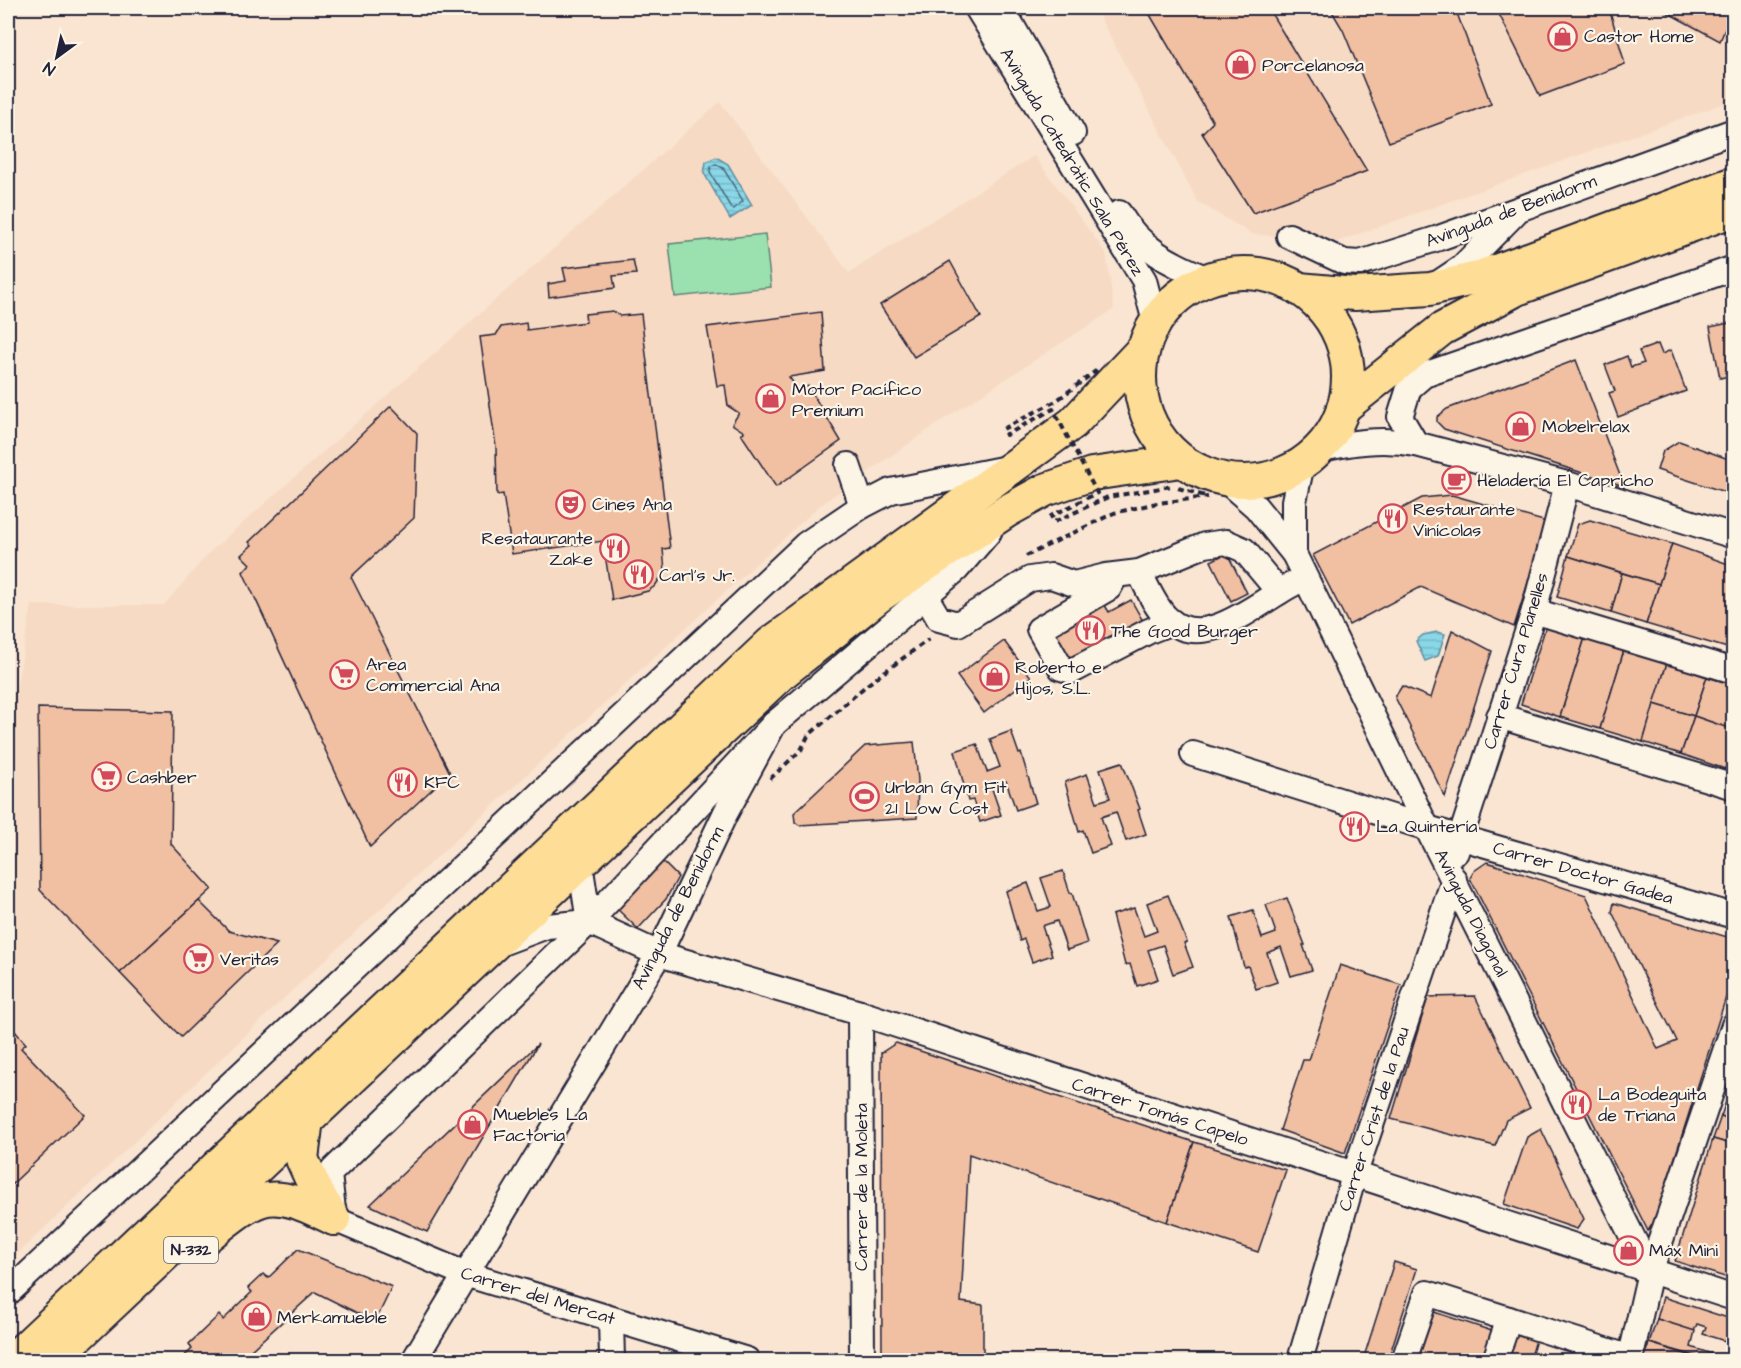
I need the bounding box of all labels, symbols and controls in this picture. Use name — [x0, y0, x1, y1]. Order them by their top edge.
shop icon: Castor Home — [1547, 20, 1579, 52]
place label: Castor Home — [1584, 24, 1695, 49]
north arrow — [27, 27, 87, 87]
street label: Avinguda Catedràtic Sala Pérez — [993, 43, 1150, 281]
shop icon: Porcelanosa — [1225, 49, 1257, 81]
place label: Porcelanosa — [1262, 53, 1364, 78]
text: N — [39, 57, 60, 81]
street label: Avinguda de Benidorm — [1422, 168, 1600, 255]
place label: Motor Pacífico Premium — [792, 377, 921, 423]
shop icon: Motor Pacífico Premium — [755, 383, 787, 415]
shop icon: Mobelrelax — [1505, 410, 1537, 442]
place label: Mobelrelax — [1542, 414, 1630, 439]
cafe icon: Heladería El Capricho — [1440, 464, 1472, 496]
place label: Heladería El Capricho — [1477, 468, 1653, 493]
theatre icon: Cines Ana — [555, 488, 587, 520]
place label: Cines Ana — [592, 492, 672, 517]
place label: Restaurante Vinícolas — [1413, 497, 1516, 543]
restaurant icon: Restaurante Vinícolas — [1376, 503, 1408, 535]
place label: Resataurante Zake — [482, 526, 593, 572]
restaurant icon: Resataurante Zake — [598, 532, 630, 564]
restaurant icon: Carl's Jr. — [622, 559, 654, 591]
place label: Carl's Jr. — [659, 563, 735, 588]
street label: Carrer Cura Planelles — [1477, 570, 1555, 752]
restaurant icon: The Good Burger — [1074, 615, 1106, 647]
place label: The Good Burger — [1111, 619, 1258, 645]
place label: Area Commercial Ana — [366, 652, 500, 698]
place label: Roberto e Hijos, S.L. — [1015, 655, 1102, 701]
supermarket icon: Area Commercial Ana — [329, 658, 361, 690]
shop icon: Roberto e Hijos, S.L. — [978, 661, 1010, 693]
supermarket icon: Cashber — [90, 761, 122, 793]
place label: Cashber — [127, 765, 197, 790]
restaurant icon: KFC — [387, 766, 419, 798]
place label: KFC — [424, 770, 460, 795]
place label: Urban Gym Fit 21 Low Cost — [885, 775, 1007, 821]
sports icon: Urban Gym Fit 21 Low Cost — [848, 781, 880, 813]
restaurant icon: La Quintería — [1339, 810, 1371, 842]
place label: La Quintería — [1376, 814, 1477, 839]
street label: Avinguda de Benidorm — [626, 822, 731, 994]
street label: Carrer Doctor Gadea — [1490, 835, 1676, 911]
street label: Avinguda Diagonal — [1427, 845, 1514, 982]
supermarket icon: Veritas — [183, 943, 215, 975]
place label: Veritas — [220, 947, 279, 972]
street label: Carrer Crist de la Pau — [1332, 1023, 1416, 1215]
street label: Carrer Tomás Capelo — [1069, 1072, 1251, 1152]
place label: La Bodeguita de Triana — [1598, 1082, 1706, 1128]
restaurant icon: La Bodeguita de Triana — [1561, 1088, 1593, 1120]
place label: Muebles La Factoria — [493, 1102, 587, 1148]
street label: Carrer de la Moleta — [849, 1103, 874, 1271]
shop icon: Muebles La Factoria — [456, 1108, 488, 1140]
shop icon: Máx Mini — [1612, 1234, 1644, 1266]
road number: N-332 — [164, 1237, 218, 1263]
place label: Máx Mini — [1649, 1238, 1718, 1263]
street label: Carrer del Mercat — [458, 1261, 619, 1332]
shop icon: Merkamueble — [240, 1301, 272, 1333]
place label: Merkamueble — [277, 1305, 388, 1330]

